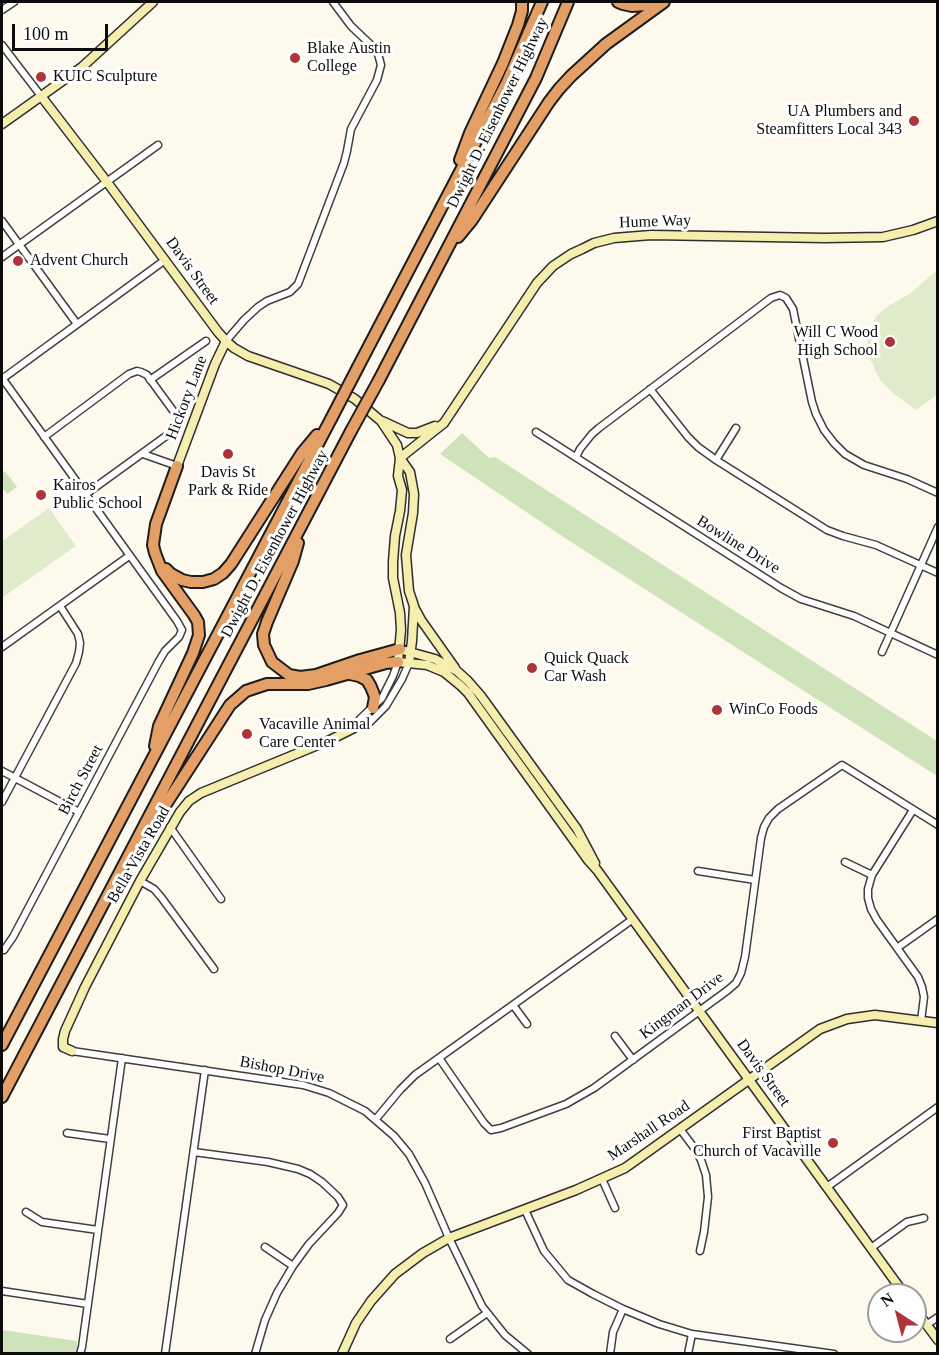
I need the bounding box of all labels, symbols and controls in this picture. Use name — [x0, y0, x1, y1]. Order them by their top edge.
scale bar — [15, 12, 111, 50]
street label: Dwight D. Eisenhower Highway — [443, 15, 553, 211]
text: 100 m — [23, 24, 69, 44]
place label: Blake Austin College — [307, 39, 391, 77]
marker: Blake Austin College — [288, 51, 302, 65]
place label: KUIC Sculpture — [53, 67, 157, 87]
marker: KUIC Sculpture — [34, 70, 48, 84]
place label: UA Plumbers and Steamfitters Local 343 — [756, 102, 902, 140]
marker: UA Plumbers and Steamfitters Local 343 — [907, 114, 921, 128]
street label: Hume Way — [619, 211, 691, 233]
street label: Davis Street — [161, 234, 223, 308]
place label: Advent Church — [30, 251, 128, 271]
marker: Advent Church — [11, 254, 25, 268]
place label: Will C Wood High School — [794, 323, 878, 361]
marker: Will C Wood High School — [883, 335, 897, 349]
street label: Hickory Lane — [162, 353, 212, 443]
street label: Dwight D. Eisenhower Highway — [217, 447, 333, 641]
marker: Davis St Park & Ride — [221, 447, 235, 461]
place label: Davis St Park & Ride — [188, 463, 268, 501]
place label: Kairos Public School — [53, 476, 142, 514]
marker: Kairos Public School — [34, 488, 48, 502]
street label: Bowline Drive — [693, 512, 783, 578]
place label: Quick Quack Car Wash — [544, 649, 629, 687]
marker: Quick Quack Car Wash — [525, 661, 539, 675]
place label: WinCo Foods — [729, 700, 818, 720]
marker: WinCo Foods — [710, 703, 724, 717]
place label: Vacaville Animal Care Center — [259, 715, 371, 753]
marker: Vacaville Animal Care Center — [240, 727, 254, 741]
street label: Birch Street — [54, 742, 108, 818]
street label: Bella Vista Road — [104, 803, 174, 907]
street label: Kingman Drive — [636, 968, 728, 1044]
street label: Davis Street — [732, 1036, 794, 1110]
street label: Bishop Drive — [238, 1052, 326, 1088]
street label: Marshall Road — [604, 1097, 694, 1165]
place label: First Baptist Church of Vacaville — [693, 1124, 821, 1162]
marker: First Baptist Church of Vacaville — [826, 1136, 840, 1150]
north arrow — [867, 1283, 927, 1343]
text: N — [878, 1289, 897, 1310]

